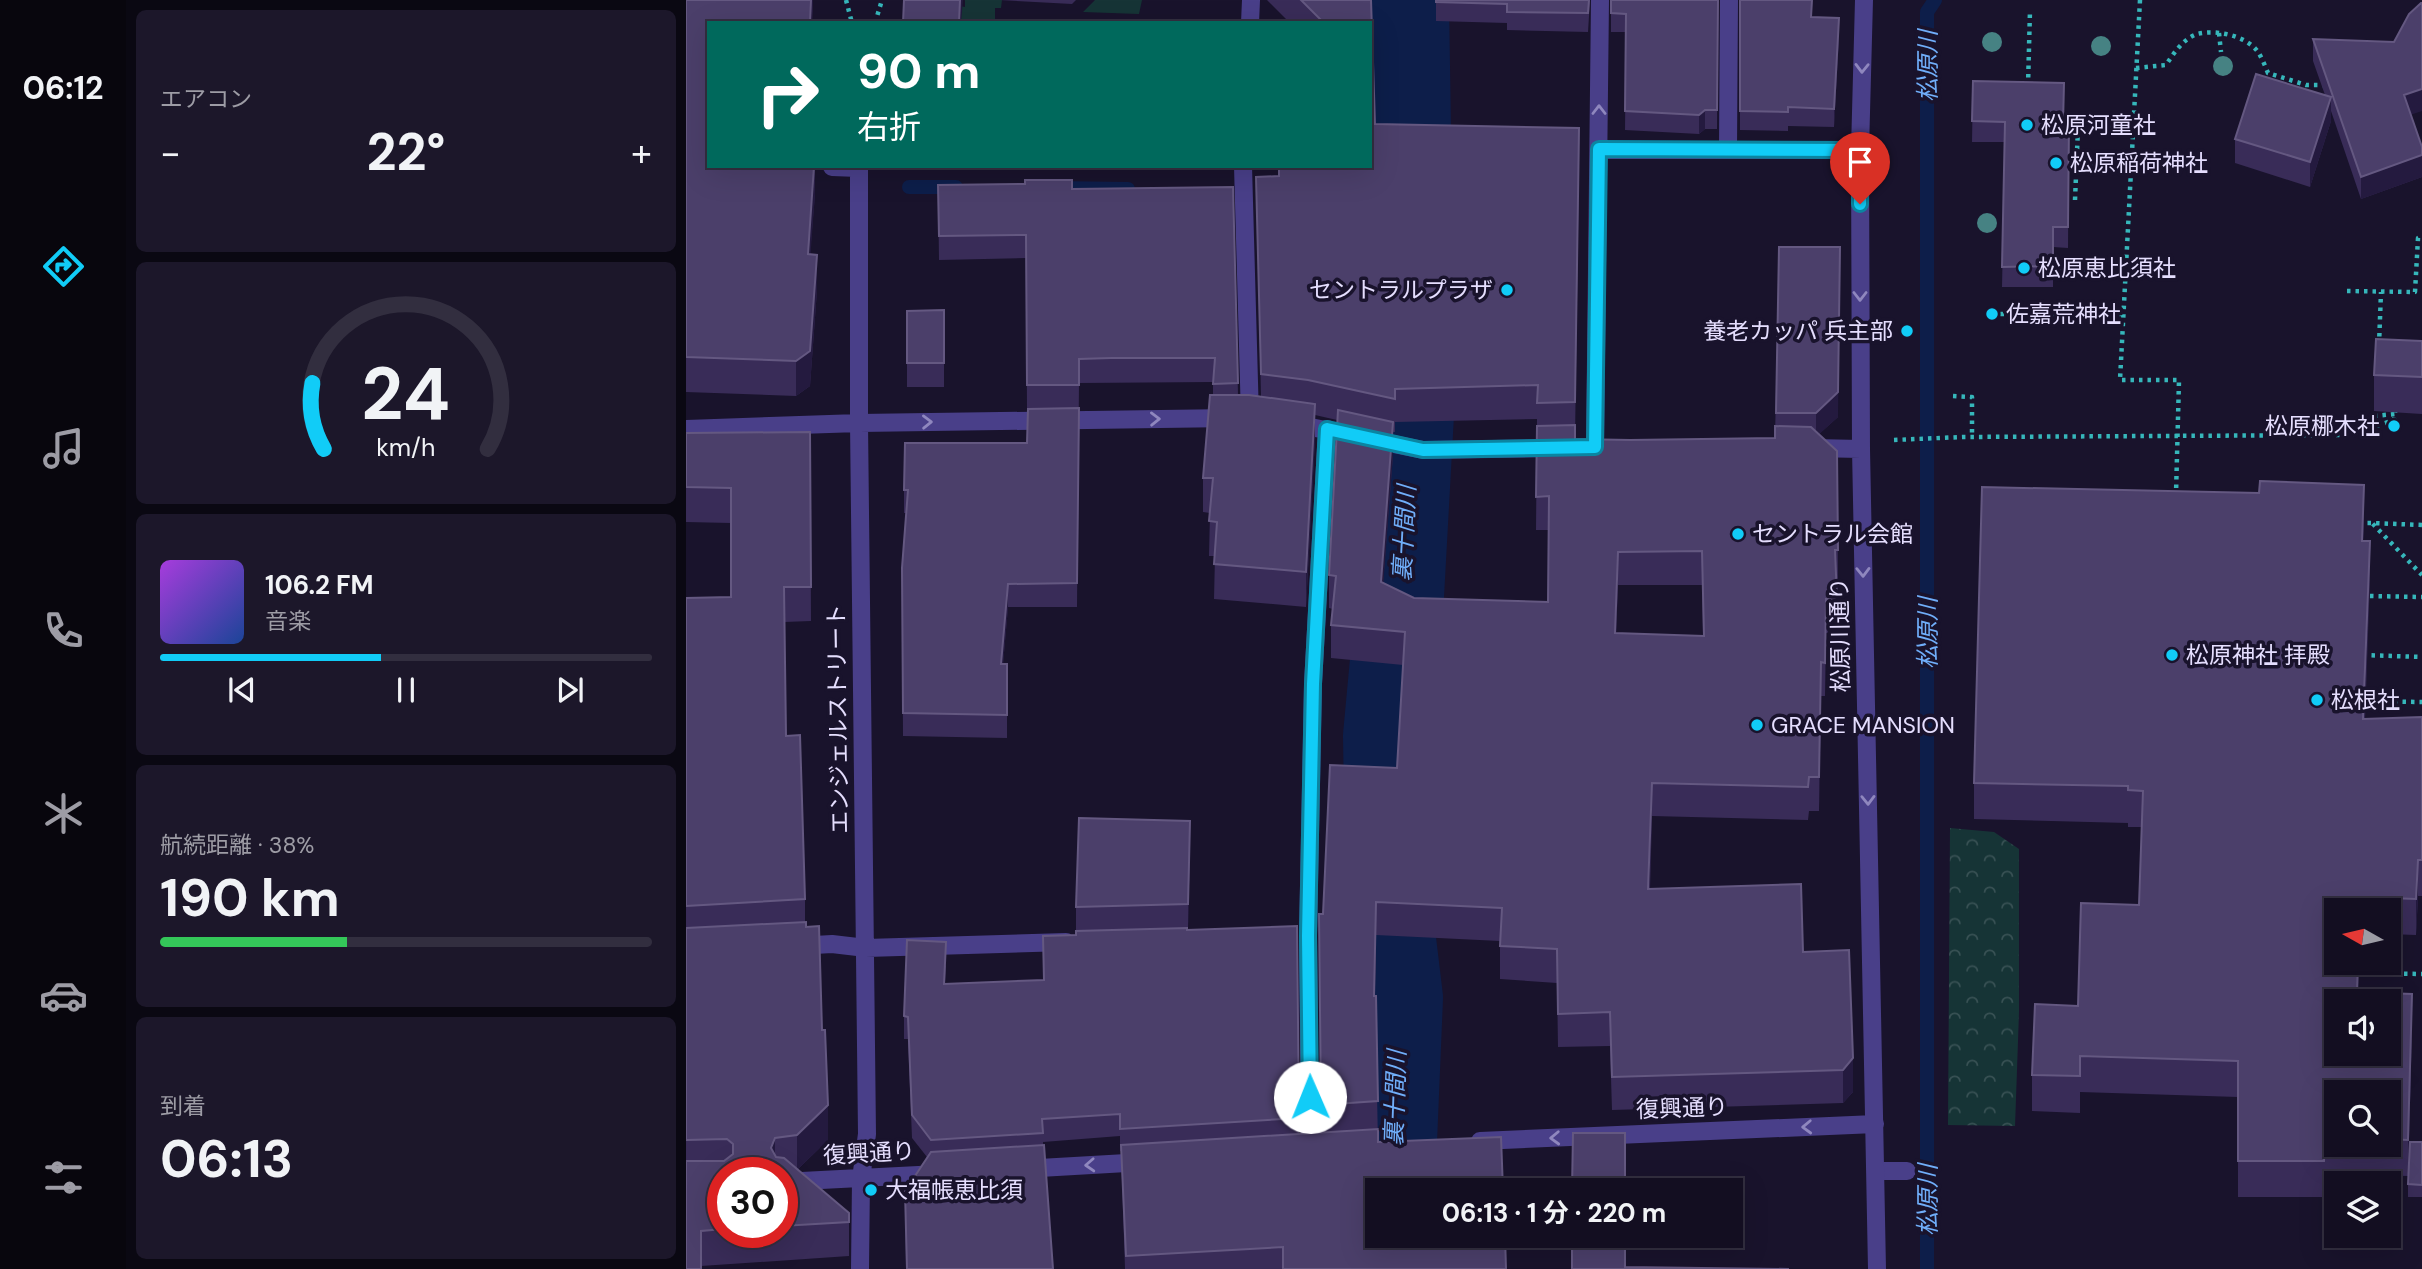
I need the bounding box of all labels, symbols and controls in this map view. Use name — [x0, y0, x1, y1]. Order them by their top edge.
water label: 松原川 — [1912, 27, 1943, 102]
text: 90 m — [857, 39, 980, 103]
icon: right — [742, 49, 833, 140]
one-way arrow — [1854, 63, 1870, 74]
text: 06:12 — [22, 67, 104, 109]
text: エアコン — [160, 84, 252, 114]
one-way arrow — [1591, 104, 1607, 114]
text: 右折 — [857, 106, 921, 148]
place label: 松原河童社 — [2041, 110, 2156, 140]
marker: 松原河童社 — [2019, 117, 2035, 133]
text: 22° — [367, 118, 445, 186]
text: − — [160, 128, 181, 178]
text: + — [631, 128, 652, 178]
pin — [1830, 132, 1890, 204]
icon: arrive — [1841, 143, 1879, 181]
place label: 松原稲荷神社 — [2070, 148, 2208, 178]
marker: 松原稲荷神社 — [2048, 155, 2064, 171]
icon: directions — [39, 242, 88, 291]
place label: 松原恵比須社 — [2038, 253, 2176, 283]
marker: 松原恵比須社 — [2016, 260, 2032, 276]
place label: セントラルプラザ — [1309, 275, 1493, 305]
marker: セントラルプラザ — [1499, 282, 1515, 298]
one-way arrow — [1852, 291, 1868, 301]
place label: 佐嘉荒神社 — [2006, 299, 2121, 329]
marker: 佐嘉荒神社 — [1984, 306, 2000, 322]
place label: 養老カッパ 兵主部 — [1703, 316, 1893, 346]
marker: 養老カッパ 兵主部 — [1899, 323, 1915, 339]
text: 24 — [362, 347, 450, 442]
one-way arrow — [1150, 411, 1160, 427]
place label: 松原梛木社 — [2265, 411, 2380, 441]
one-way arrow — [922, 414, 933, 430]
marker: 松原梛木社 — [2386, 418, 2402, 434]
icon: music — [39, 424, 88, 473]
text: km/h — [376, 430, 436, 463]
water label: 裏十間川 — [1386, 481, 1422, 582]
place label: セントラル会館 — [1752, 519, 1913, 549]
marker: セントラル会館 — [1730, 526, 1746, 542]
one-way arrow — [1855, 567, 1871, 578]
text: 106.2 FM — [265, 568, 374, 602]
street label: 松原川通り — [1824, 577, 1856, 693]
water label: 松原川 — [1912, 594, 1943, 669]
street label: エンジェルストリート — [821, 604, 855, 834]
icon: phone — [39, 606, 88, 655]
text: 音楽 — [265, 606, 311, 636]
place label: 松原神社 拝殿 — [2186, 640, 2330, 670]
marker: 松原神社 拝殿 — [2164, 647, 2180, 663]
icon: previous — [223, 671, 261, 709]
icon: pause — [387, 671, 425, 709]
icon: next — [551, 671, 589, 709]
place label: 松根社 — [2331, 685, 2400, 715]
marker: 松根社 — [2309, 692, 2325, 708]
place label: GRACE MANSION — [1771, 710, 1955, 740]
marker: GRACE MANSION — [1749, 717, 1765, 733]
icon: climate — [39, 789, 88, 838]
one-way arrow — [1860, 795, 1876, 805]
text: 航続距離 · 38% — [160, 830, 314, 860]
text: 190 km — [160, 864, 340, 932]
north arrow — [2324, 898, 2401, 975]
map controls — [2324, 898, 2401, 1248]
icon: car — [39, 971, 88, 1020]
button: sound — [2324, 989, 2401, 1066]
water label: 裏十間川 — [1378, 1046, 1412, 1147]
position arrow — [1273, 1060, 1347, 1134]
button: search — [2324, 1080, 2401, 1157]
text: 到着 — [160, 1091, 206, 1121]
street label: 復興通り — [1636, 1091, 1728, 1125]
one-way arrow — [1801, 1120, 1812, 1135]
text: 06:13 — [160, 1125, 293, 1193]
one-way arrow — [1549, 1130, 1560, 1145]
street label: 復興通り — [822, 1136, 916, 1170]
icon: filters — [39, 1153, 88, 1202]
speed limit sign: 30 — [707, 1157, 798, 1248]
one-way arrow — [1084, 1157, 1095, 1172]
water label: 松原川 — [1912, 1161, 1943, 1236]
button: layers — [2324, 1171, 2401, 1248]
place label: 大福帳恵比須 — [885, 1175, 1023, 1205]
marker: 大福帳恵比須 — [863, 1182, 879, 1198]
text: 06:13 · 1 分 · 220 m — [1442, 1196, 1666, 1230]

